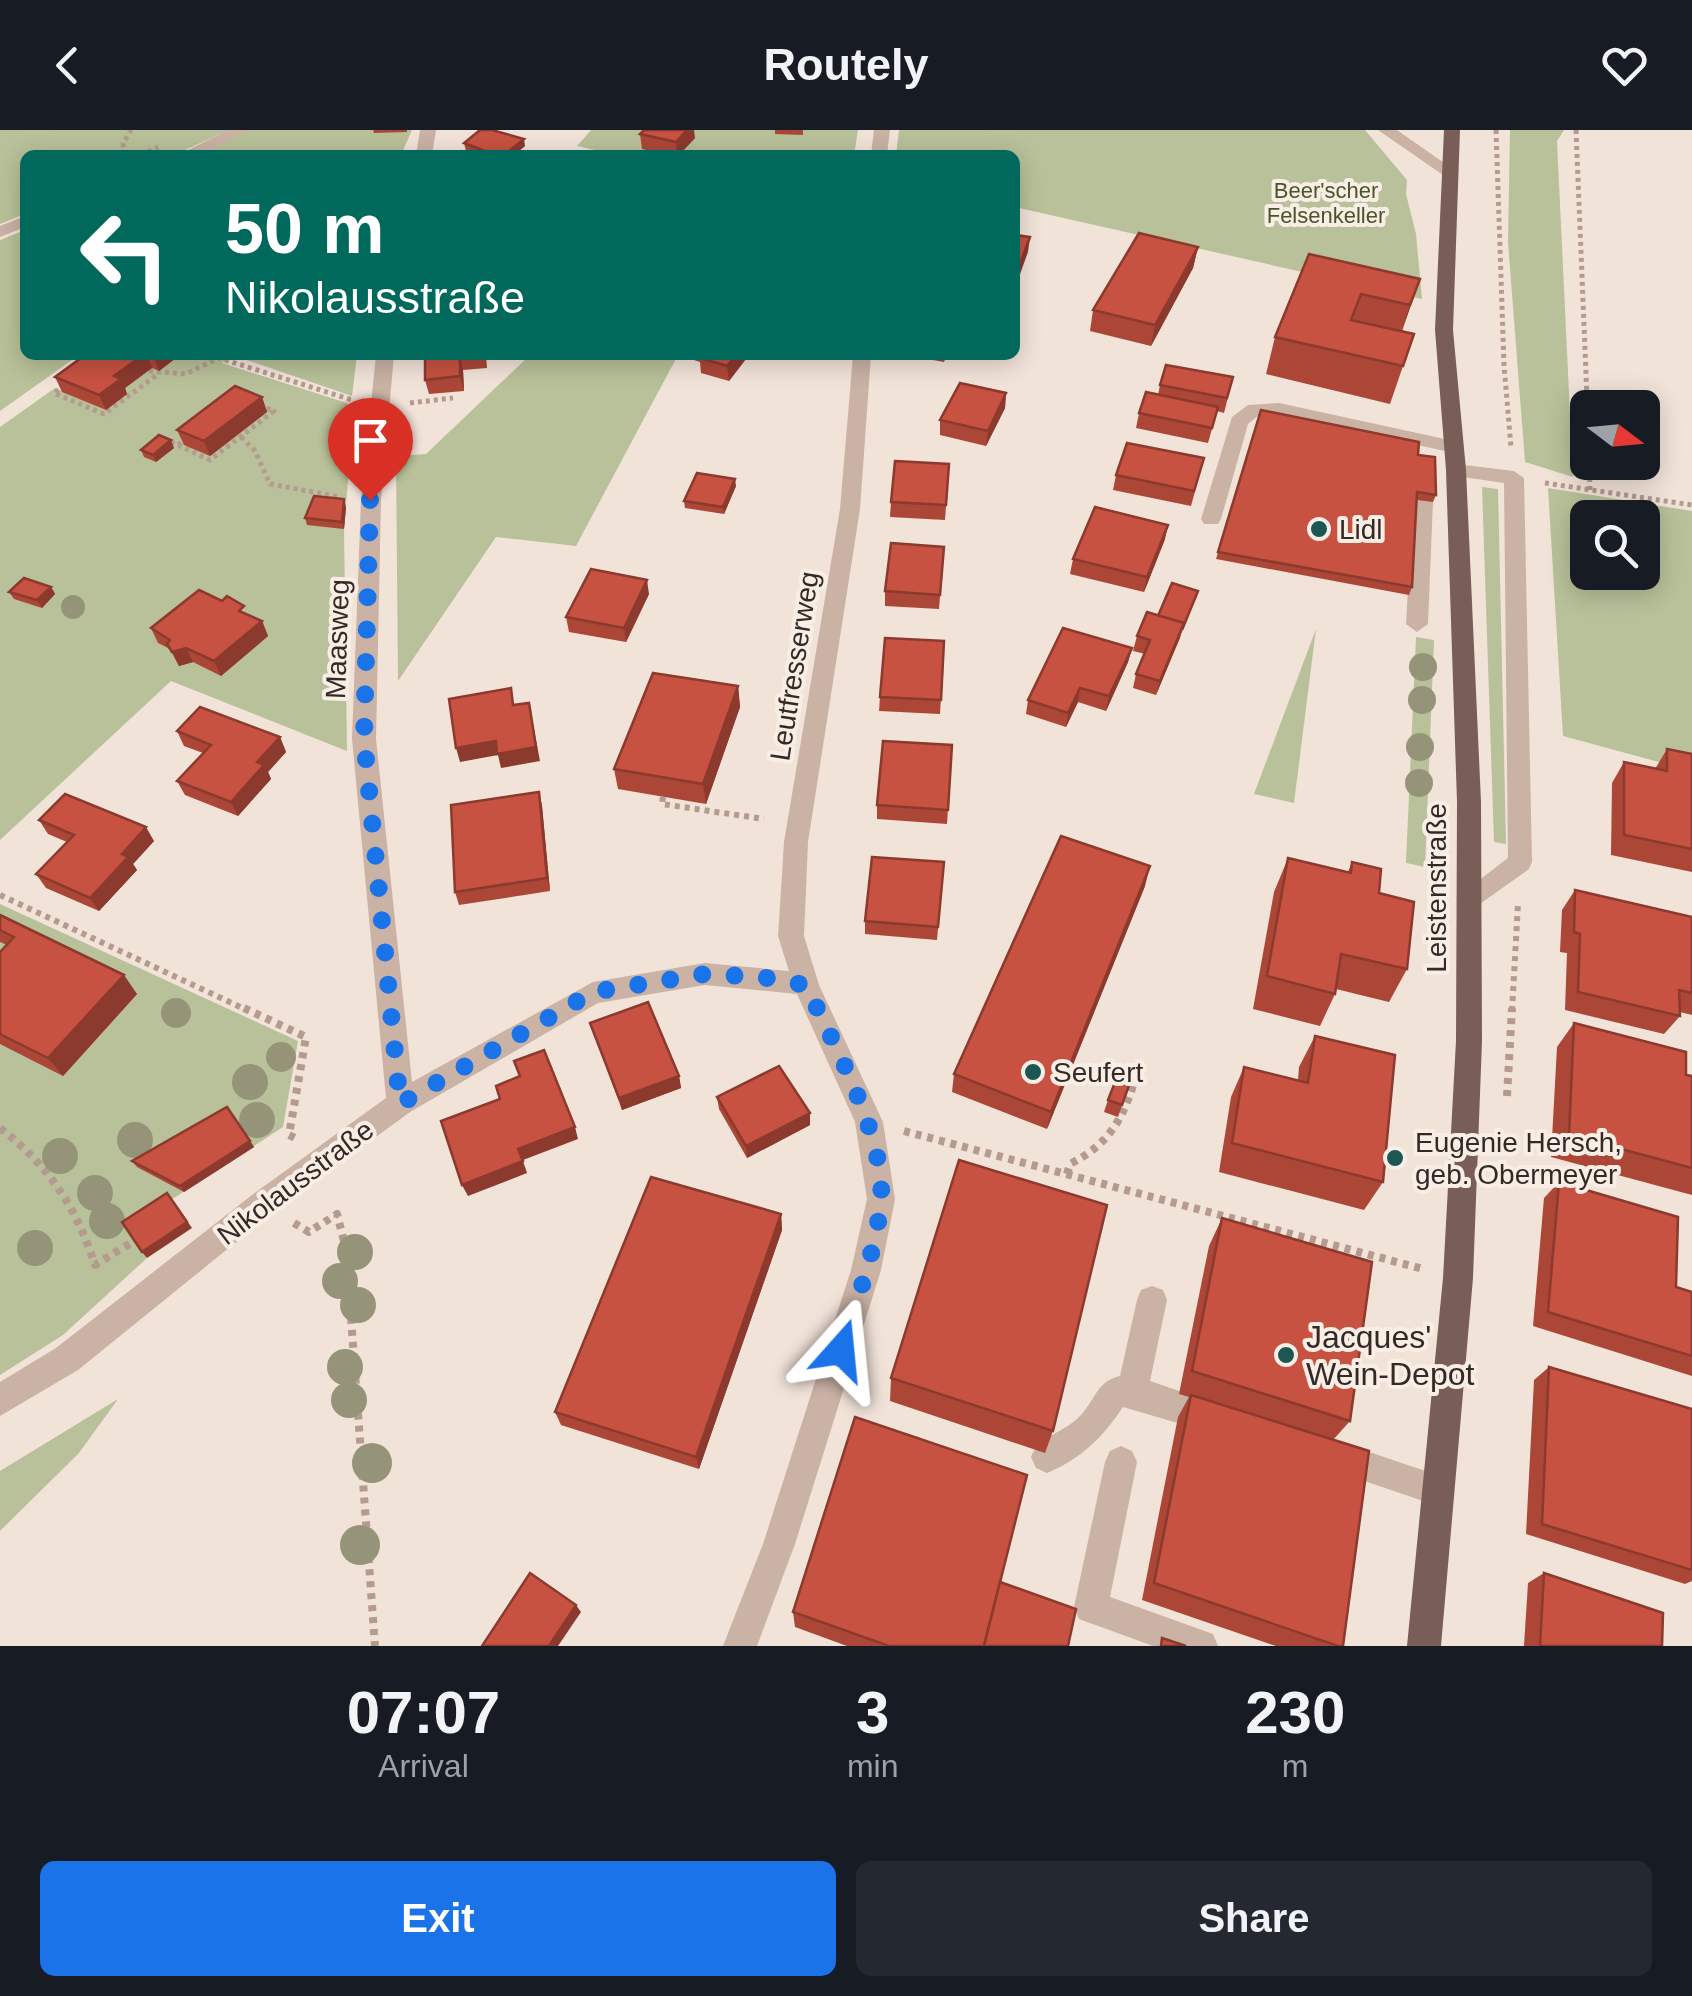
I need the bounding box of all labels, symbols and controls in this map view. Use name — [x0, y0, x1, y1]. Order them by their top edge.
icon: back — [40, 38, 95, 93]
icon: heart — [1597, 38, 1652, 93]
text: Routely — [763, 39, 929, 90]
park label: Beer'scher Felsenkeller — [1267, 178, 1385, 228]
icon: left — [60, 190, 190, 320]
text: 50 m — [225, 190, 385, 268]
text: Nikolausstraße — [225, 272, 525, 323]
north arrow — [1570, 390, 1660, 480]
map controls — [1570, 390, 1660, 590]
pin — [328, 398, 413, 501]
icon: arrive — [343, 413, 398, 468]
button: search — [1570, 500, 1660, 590]
place label: Lidl — [1339, 514, 1383, 545]
marker: Lidl — [1308, 518, 1330, 540]
street label: Leutfresserweg — [764, 569, 825, 763]
street label: Maasweg — [320, 579, 355, 699]
street label: Leistenstraße — [1421, 803, 1452, 973]
place label: Seufert — [1053, 1057, 1143, 1088]
marker: Seufert — [1022, 1061, 1044, 1083]
street label: Nikolausstraße — [211, 1114, 379, 1251]
place label: Eugenie Hersch, geb. Obermeyer — [1415, 1127, 1622, 1190]
marker: Eugenie Hersch, geb. Obermeyer — [1384, 1147, 1406, 1169]
position arrow — [789, 1298, 893, 1402]
place label: Jacques' Wein-Depot — [1306, 1319, 1474, 1392]
marker: Jacques' Wein-Depot — [1275, 1344, 1297, 1366]
text: 07:07 — [347, 1679, 500, 1746]
text: 3 — [856, 1679, 889, 1746]
text: 230 — [1245, 1679, 1345, 1746]
text: Arrival — [378, 1748, 469, 1784]
text: min — [847, 1748, 898, 1784]
text: m — [1282, 1748, 1309, 1784]
button: Exit — [40, 1861, 836, 1976]
button: Share — [856, 1861, 1652, 1976]

